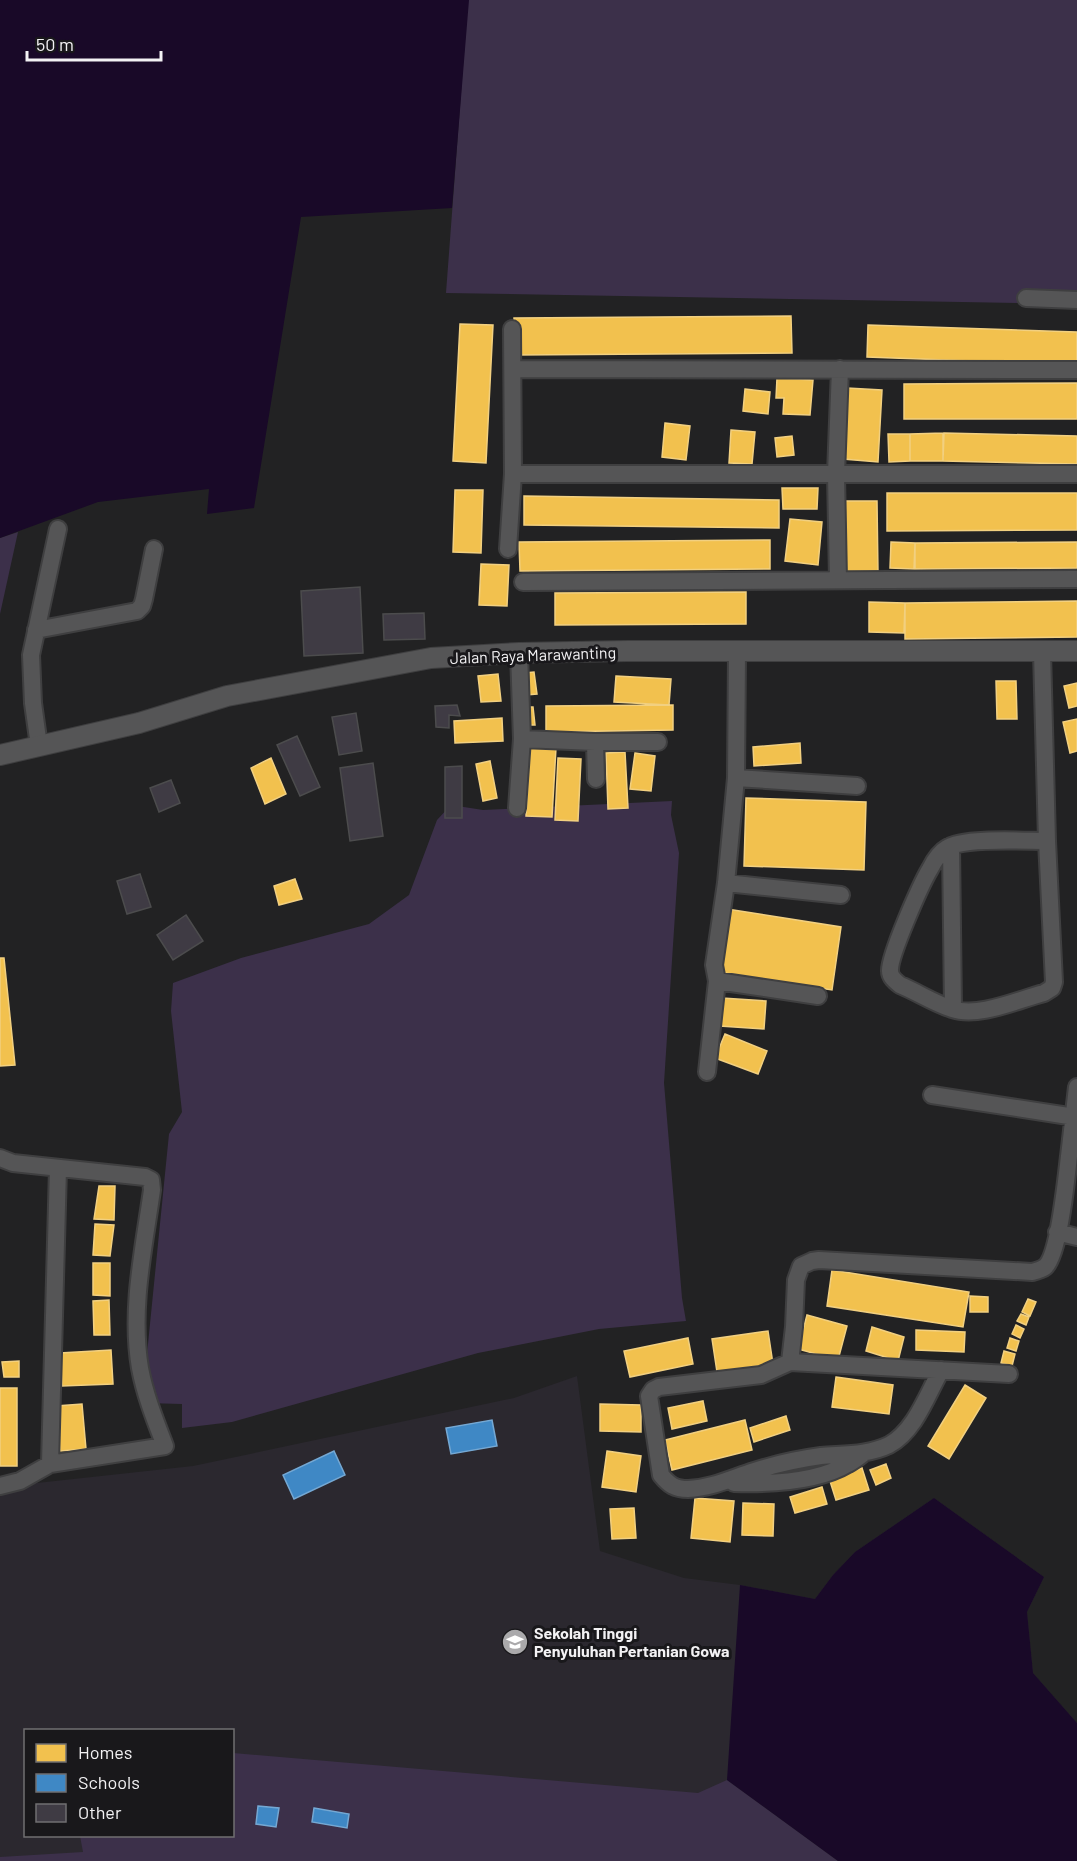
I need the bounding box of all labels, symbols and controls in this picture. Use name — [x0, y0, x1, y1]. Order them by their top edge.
scale bar — [27, 24, 160, 62]
text: 50 m — [36, 33, 74, 55]
street label: Jalan Raya Marawanting — [450, 642, 616, 667]
place label: Sekolah Tinggi Penyuluhan Pertanian Gowa — [534, 1623, 729, 1660]
school or university icon: Sekolah Tinggi Penyuluhan Pertanian Gowa — [500, 1627, 530, 1657]
legend — [24, 1729, 234, 1837]
text: Homes — [78, 1741, 132, 1763]
text: Schools — [78, 1771, 140, 1793]
text: Other — [78, 1801, 122, 1823]

